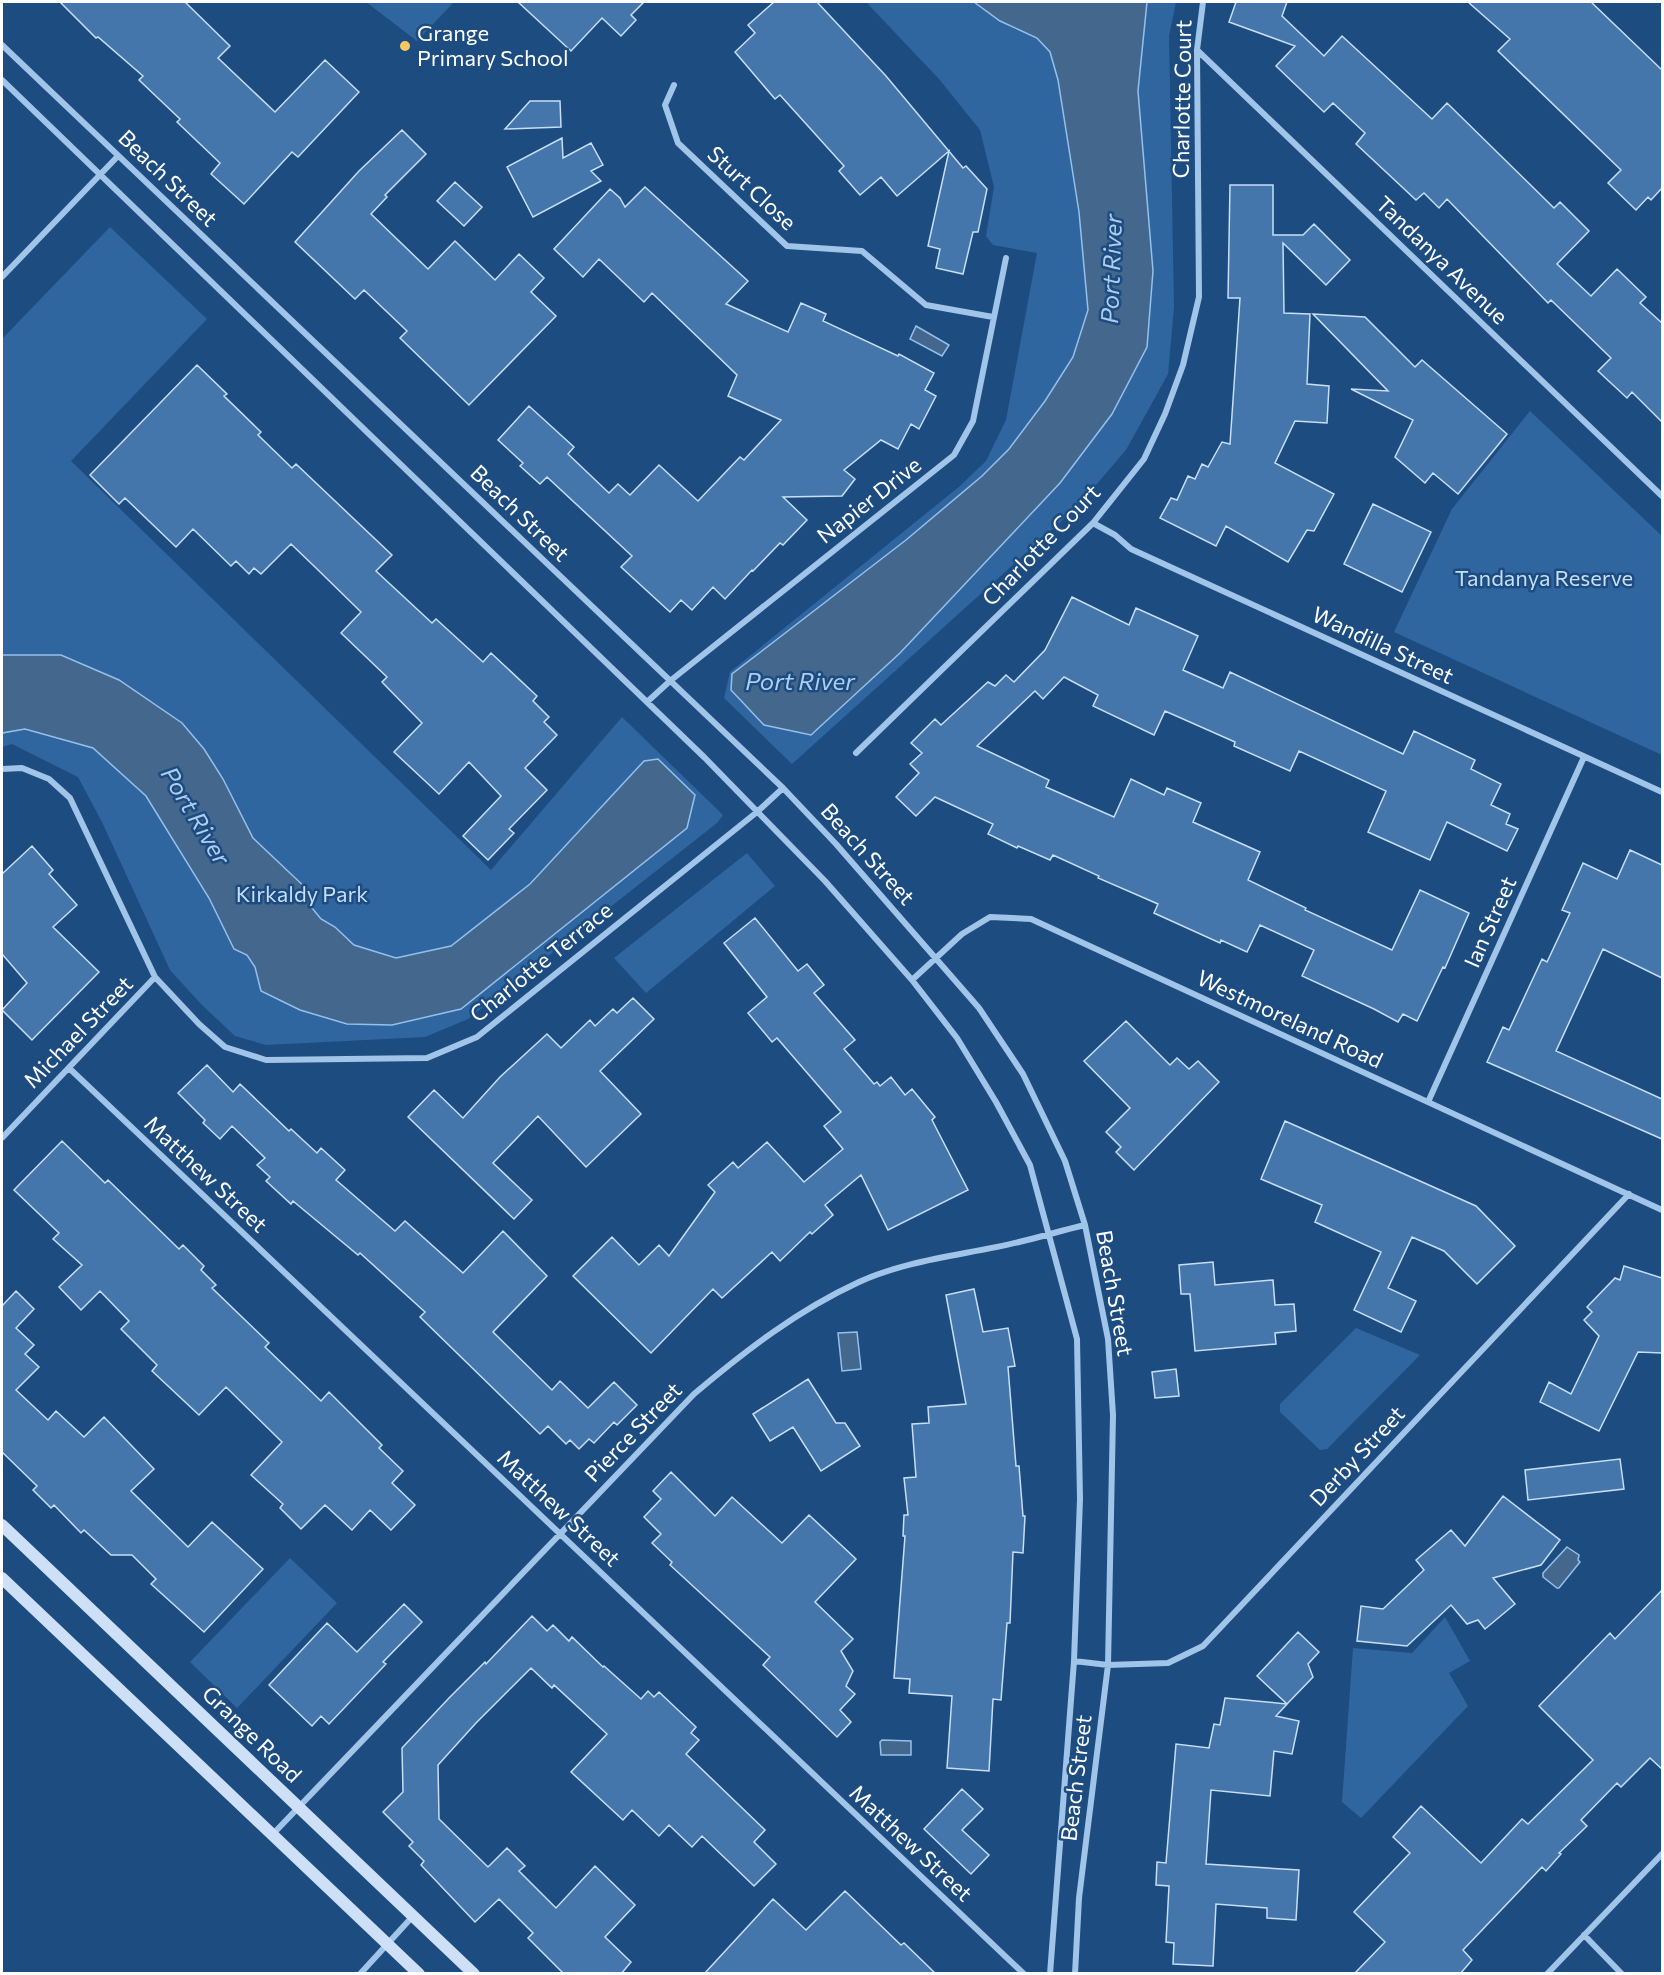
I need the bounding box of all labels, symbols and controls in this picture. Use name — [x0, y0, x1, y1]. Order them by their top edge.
place label: Grange Primary School — [417, 19, 569, 71]
street label: Charlotte Court — [1167, 19, 1196, 178]
marker: Grange Primary School — [398, 39, 412, 53]
street label: Beach Street — [113, 124, 223, 232]
street label: Sturt Close — [702, 140, 802, 235]
street label: Tandanya Avenue — [1371, 190, 1514, 329]
water label: Port River — [1094, 212, 1127, 324]
street label: Napier Drive — [811, 451, 926, 549]
street label: Beach Street — [465, 459, 575, 567]
street label: Charlotte Court — [976, 478, 1105, 611]
park label: Tandanya Reserve — [1455, 564, 1633, 591]
street label: Wandilla Street — [1308, 600, 1458, 689]
water label: Port River — [745, 666, 856, 695]
water label: Port River — [156, 761, 238, 871]
street label: Beach Street — [816, 797, 921, 910]
street label: Ian Street — [1458, 872, 1522, 971]
park label: Kirkaldy Park — [236, 880, 368, 907]
street label: Charlotte Terrace — [464, 896, 617, 1027]
street label: Westmoreland Road — [1193, 964, 1387, 1073]
street label: Michael Street — [17, 970, 138, 1093]
street label: Matthew Street — [139, 1110, 273, 1237]
street label: Beach Street — [1091, 1228, 1140, 1358]
street label: Pierce Street — [578, 1376, 687, 1487]
street label: Derby Street — [1303, 1400, 1410, 1511]
street label: Matthew Street — [492, 1444, 626, 1571]
street label: Grange Road — [197, 1680, 308, 1788]
street label: Beach Street — [1054, 1713, 1097, 1843]
street label: Matthew Street — [844, 1779, 978, 1906]

